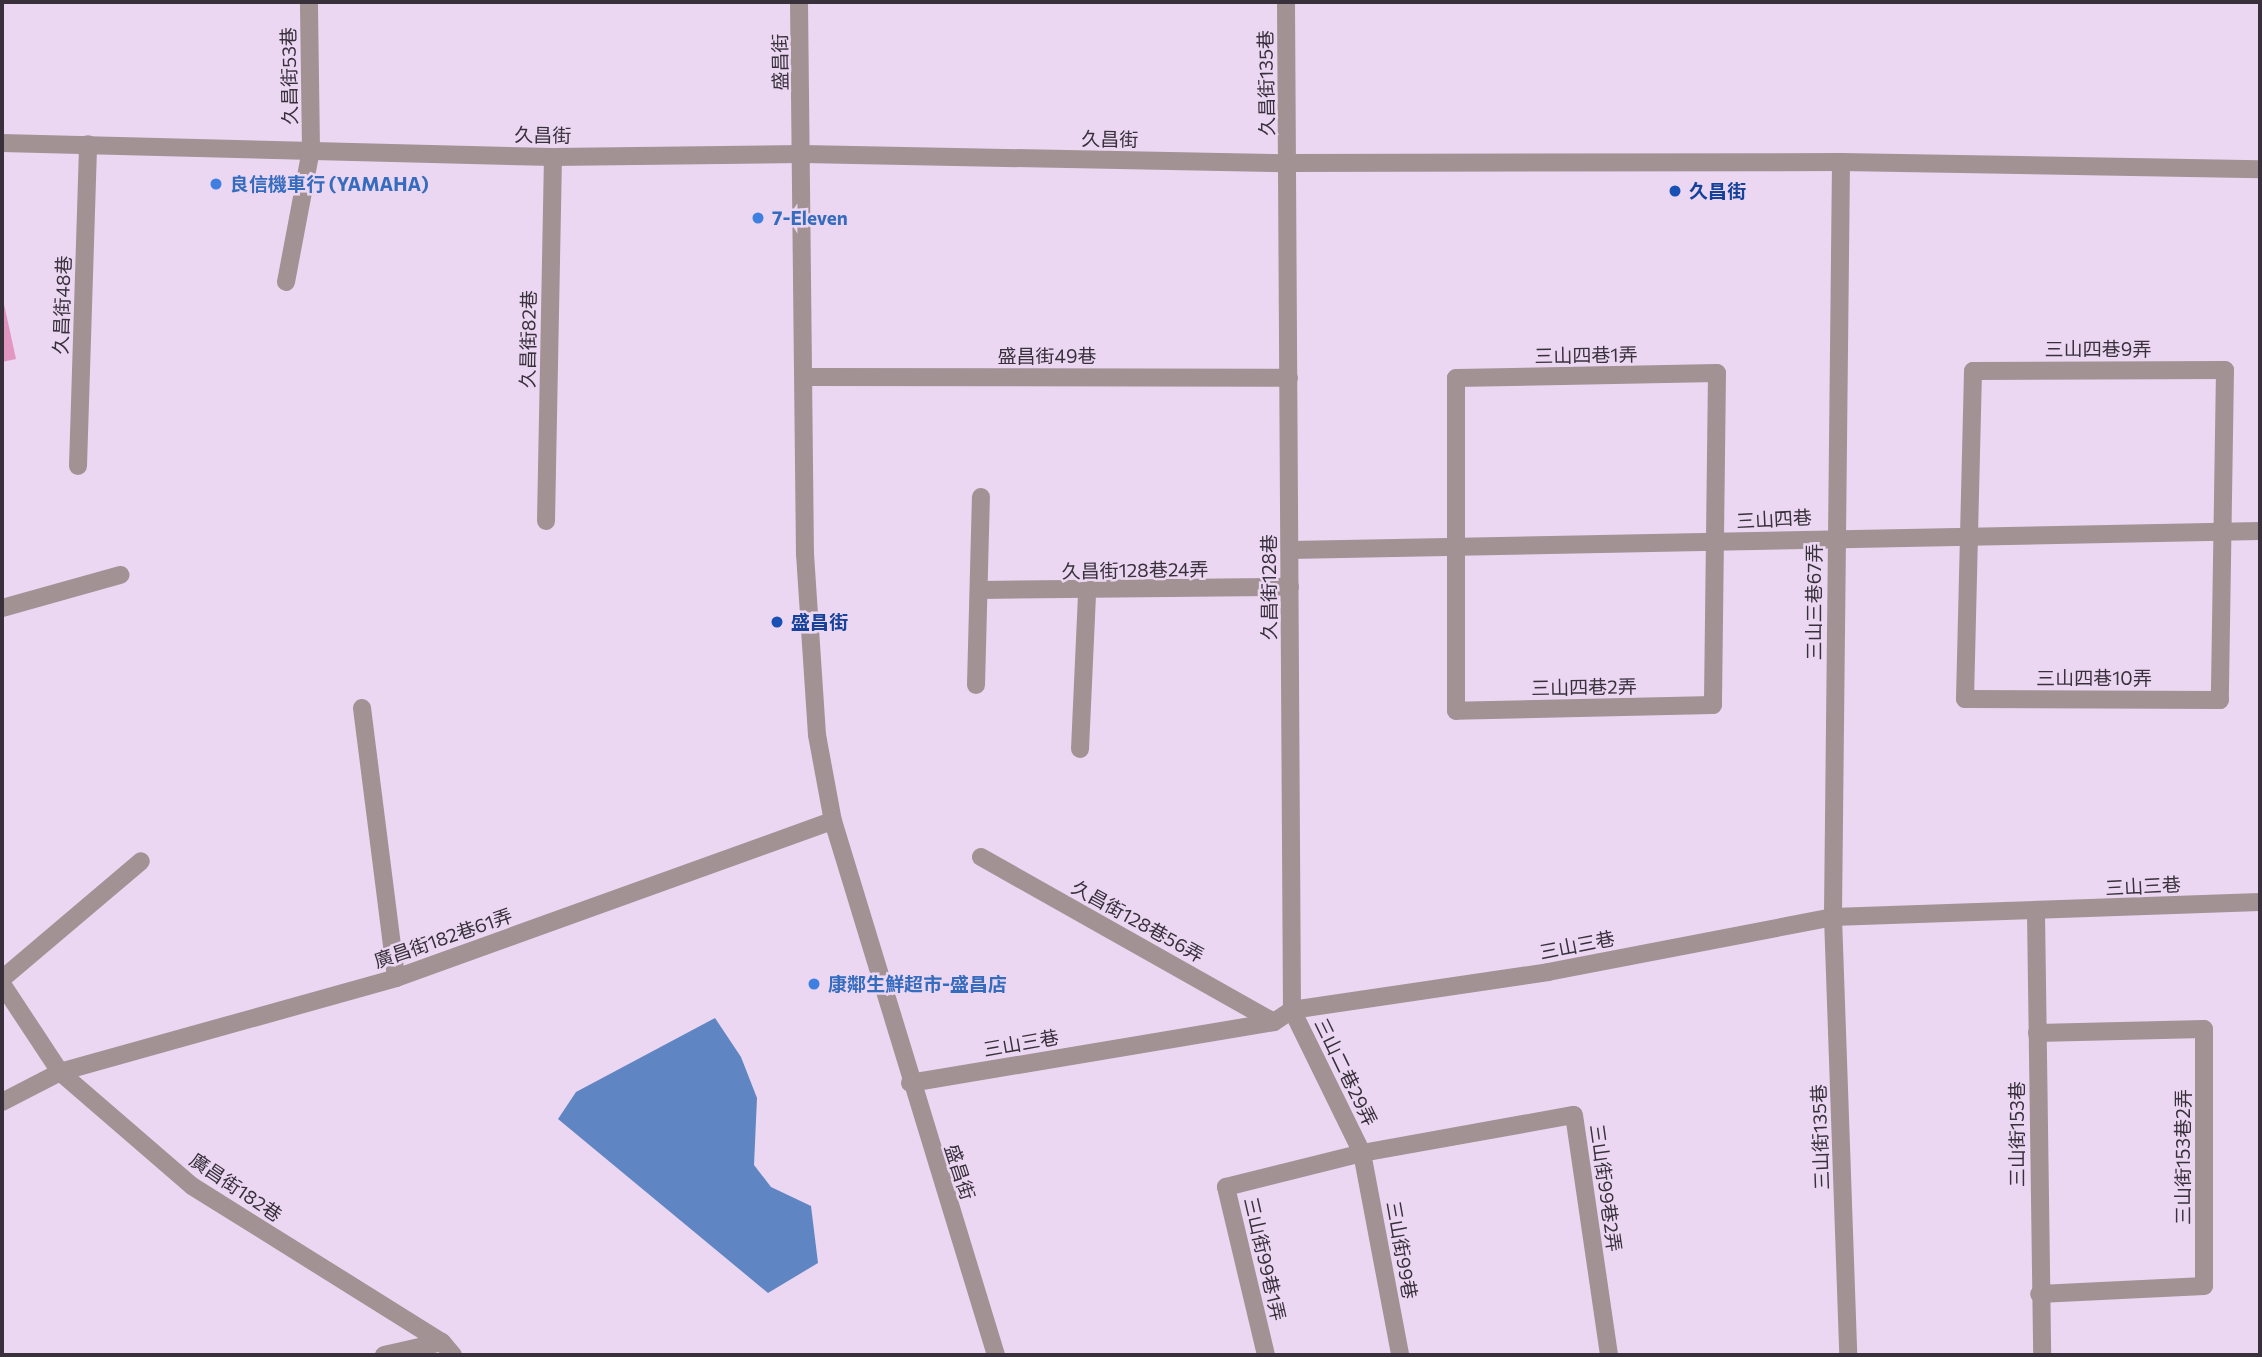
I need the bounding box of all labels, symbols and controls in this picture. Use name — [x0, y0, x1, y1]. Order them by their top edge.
street label: 久昌街53巷 — [277, 27, 301, 125]
street label: 久昌街135巷 — [1254, 30, 1278, 136]
street label: 盛昌街 — [768, 33, 792, 91]
street label: 久昌街 — [514, 123, 572, 147]
street label: 久昌街 — [1081, 127, 1139, 151]
place label: 良信機車行 (YAMAHA) — [230, 173, 429, 195]
marker: 良信機車行 (YAMAHA) — [208, 176, 224, 192]
place label: 久昌街 — [1689, 180, 1746, 202]
marker: 久昌街 — [1667, 183, 1683, 199]
place label: 7-Eleven — [772, 207, 848, 229]
marker: 7-Eleven — [750, 210, 766, 226]
street label: 久昌街48巷 — [49, 255, 75, 355]
street label: 久昌街82巷 — [516, 290, 540, 388]
street label: 三山四巷9弄 — [2045, 338, 2151, 360]
street label: 三山四巷1弄 — [1534, 343, 1638, 367]
street label: 盛昌街49巷 — [998, 345, 1096, 367]
street label: 三山四巷 — [1735, 506, 1813, 532]
street label: 久昌街128巷 — [1258, 534, 1280, 640]
street label: 三山三巷67弄 — [1803, 544, 1825, 660]
street label: 久昌街128巷24弄 — [1061, 557, 1209, 583]
place label: 盛昌街 — [791, 611, 848, 633]
marker: 盛昌街 — [769, 614, 785, 630]
street label: 三山四巷10弄 — [2036, 667, 2152, 689]
street label: 三山四巷2弄 — [1531, 675, 1637, 699]
street label: 三山三巷 — [2104, 873, 2182, 899]
street label: 久昌街128巷56弄 — [1068, 875, 1208, 967]
street label: 廣昌街182巷61弄 — [371, 904, 515, 972]
street label: 三山三巷 — [1538, 927, 1616, 963]
place label: 康鄰生鮮超市-盛昌店 — [828, 973, 1007, 995]
marker: 康鄰生鮮超市-盛昌店 — [806, 976, 822, 992]
street label: 三山二巷29弄 — [1310, 1014, 1382, 1130]
street label: 三山三巷 — [982, 1025, 1060, 1061]
street label: 三山街153巷 — [2006, 1081, 2028, 1187]
street label: 三山街135巷 — [1807, 1084, 1833, 1190]
street label: 三山街153巷2弄 — [2172, 1089, 2194, 1225]
street label: 三山街99巷2弄 — [1586, 1123, 1626, 1253]
street label: 盛昌街 — [940, 1141, 980, 1203]
street label: 廣昌街182巷 — [186, 1148, 286, 1226]
street label: 三山街99巷1弄 — [1240, 1195, 1290, 1323]
street label: 三山街99巷 — [1382, 1199, 1422, 1301]

